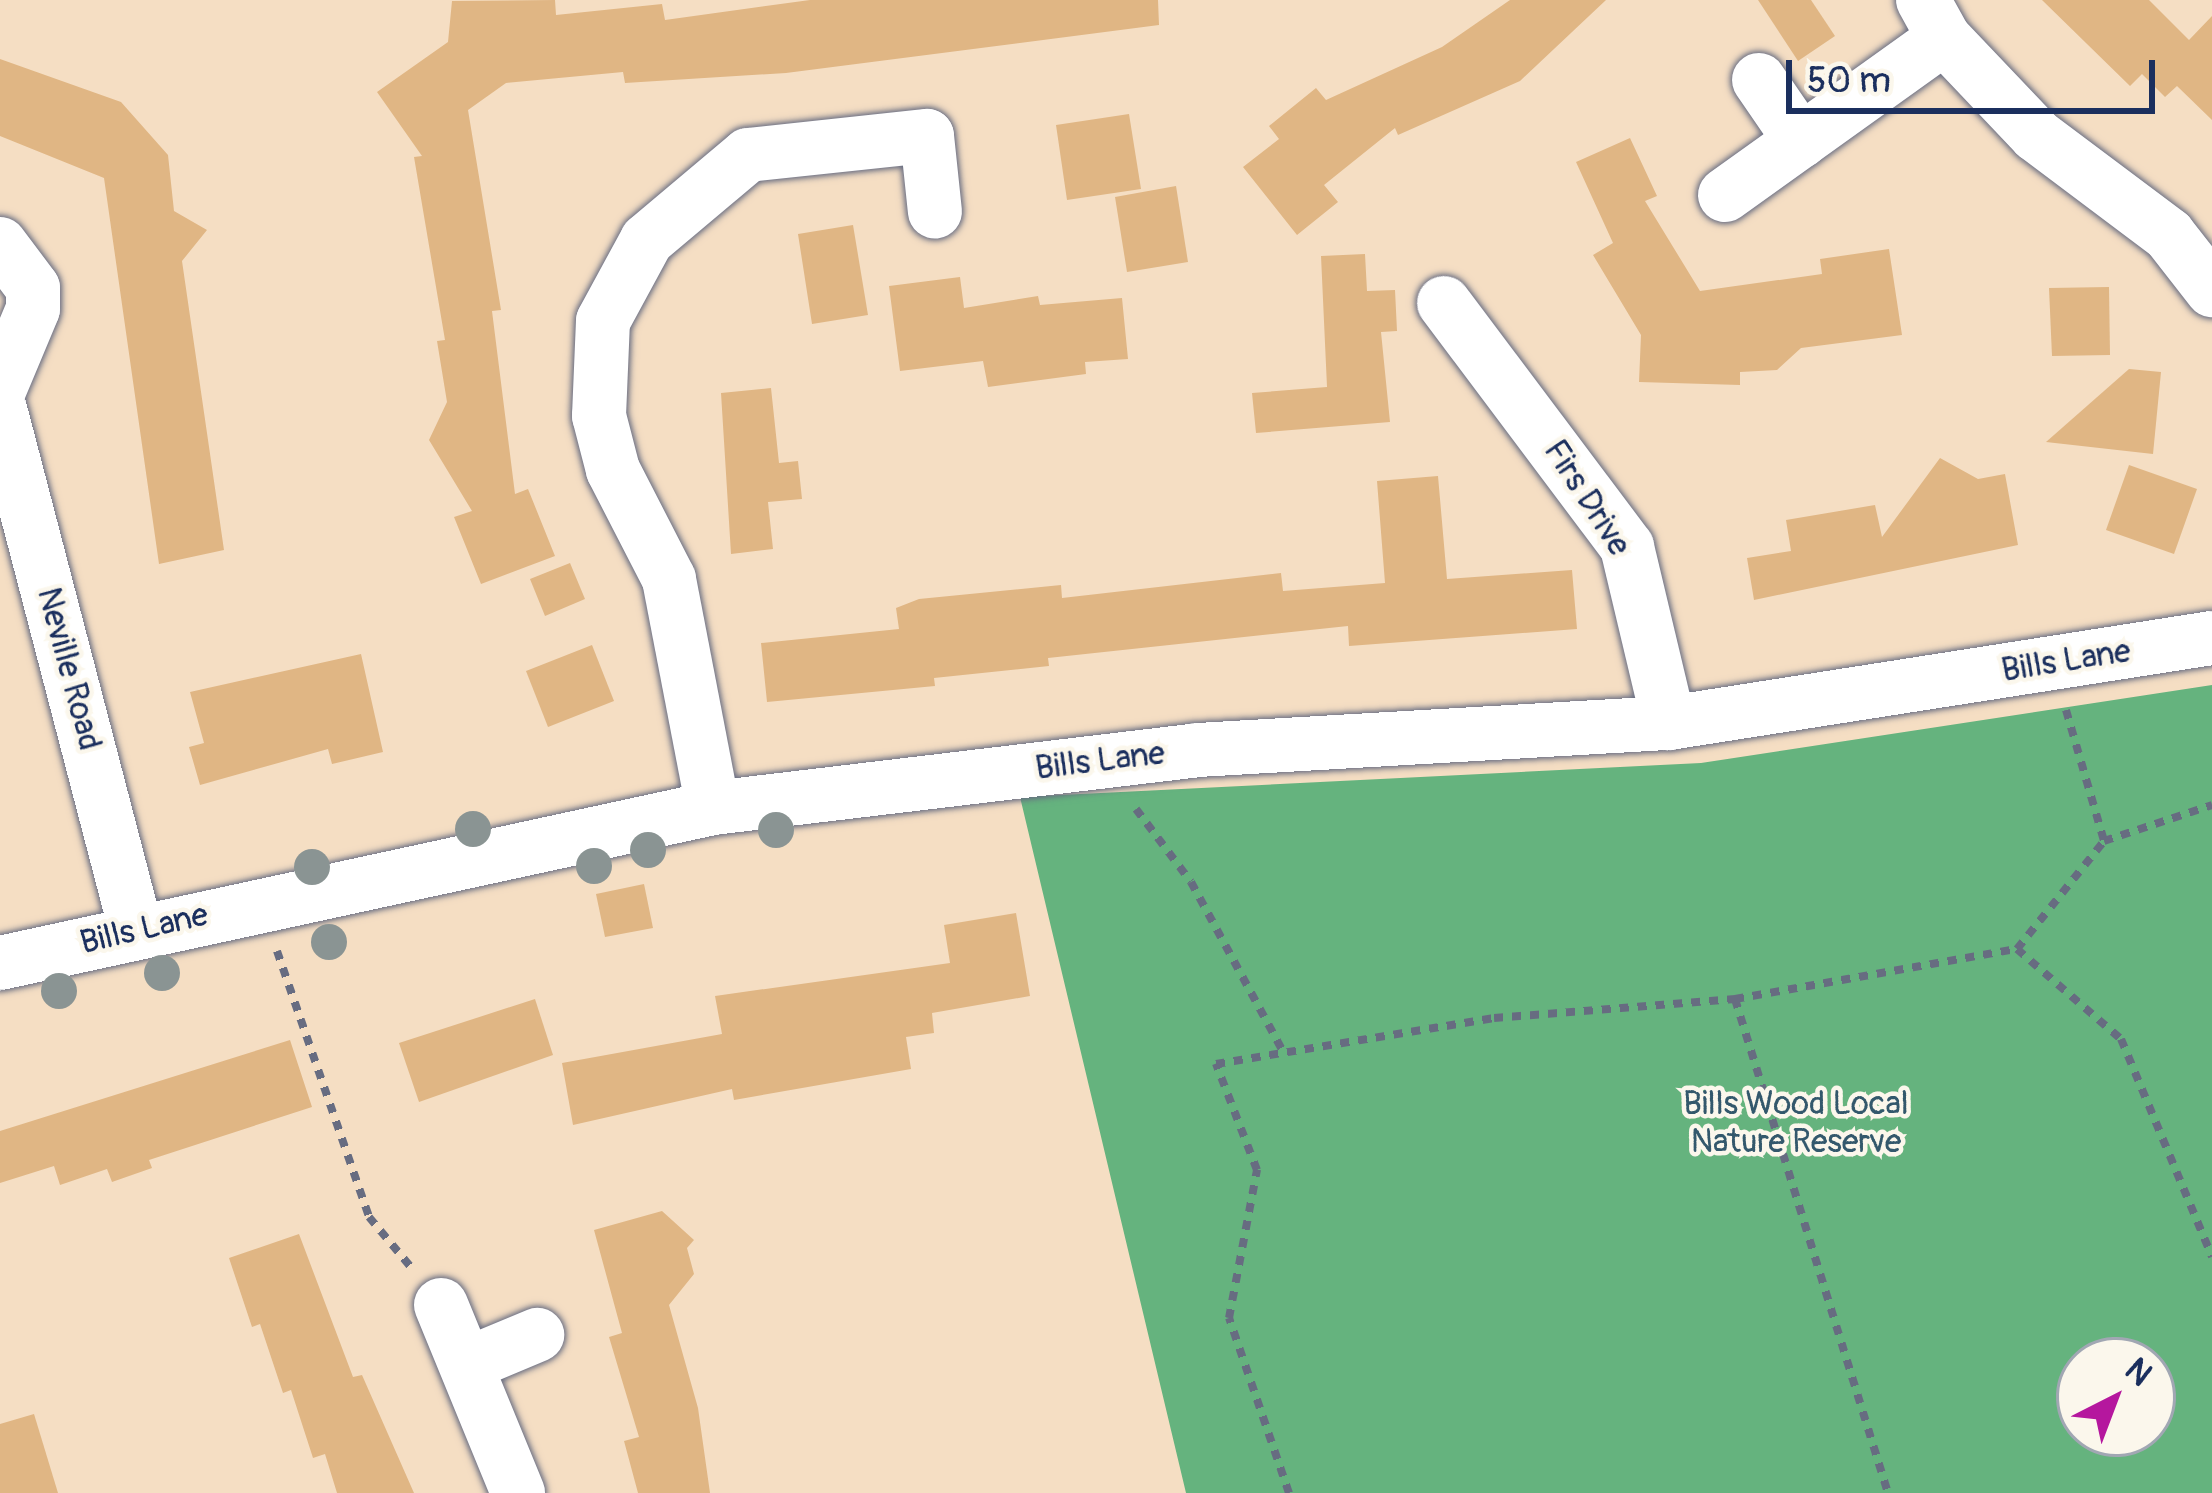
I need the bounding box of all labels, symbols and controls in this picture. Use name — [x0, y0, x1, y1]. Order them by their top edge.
scale bar — [1792, 36, 2161, 110]
text: 50 m — [1807, 58, 1891, 103]
street label: Firs Drive — [1535, 433, 1639, 563]
street label: Neville Road — [28, 583, 110, 755]
street label: Bills Lane — [1999, 631, 2133, 691]
street label: Bills Lane — [1033, 733, 1167, 789]
street label: Bills Lane — [76, 895, 212, 963]
park label: Bills Wood Local Nature Reserve — [1683, 1084, 1909, 1162]
north arrow — [2056, 1337, 2176, 1457]
text: N — [2116, 1349, 2160, 1395]

